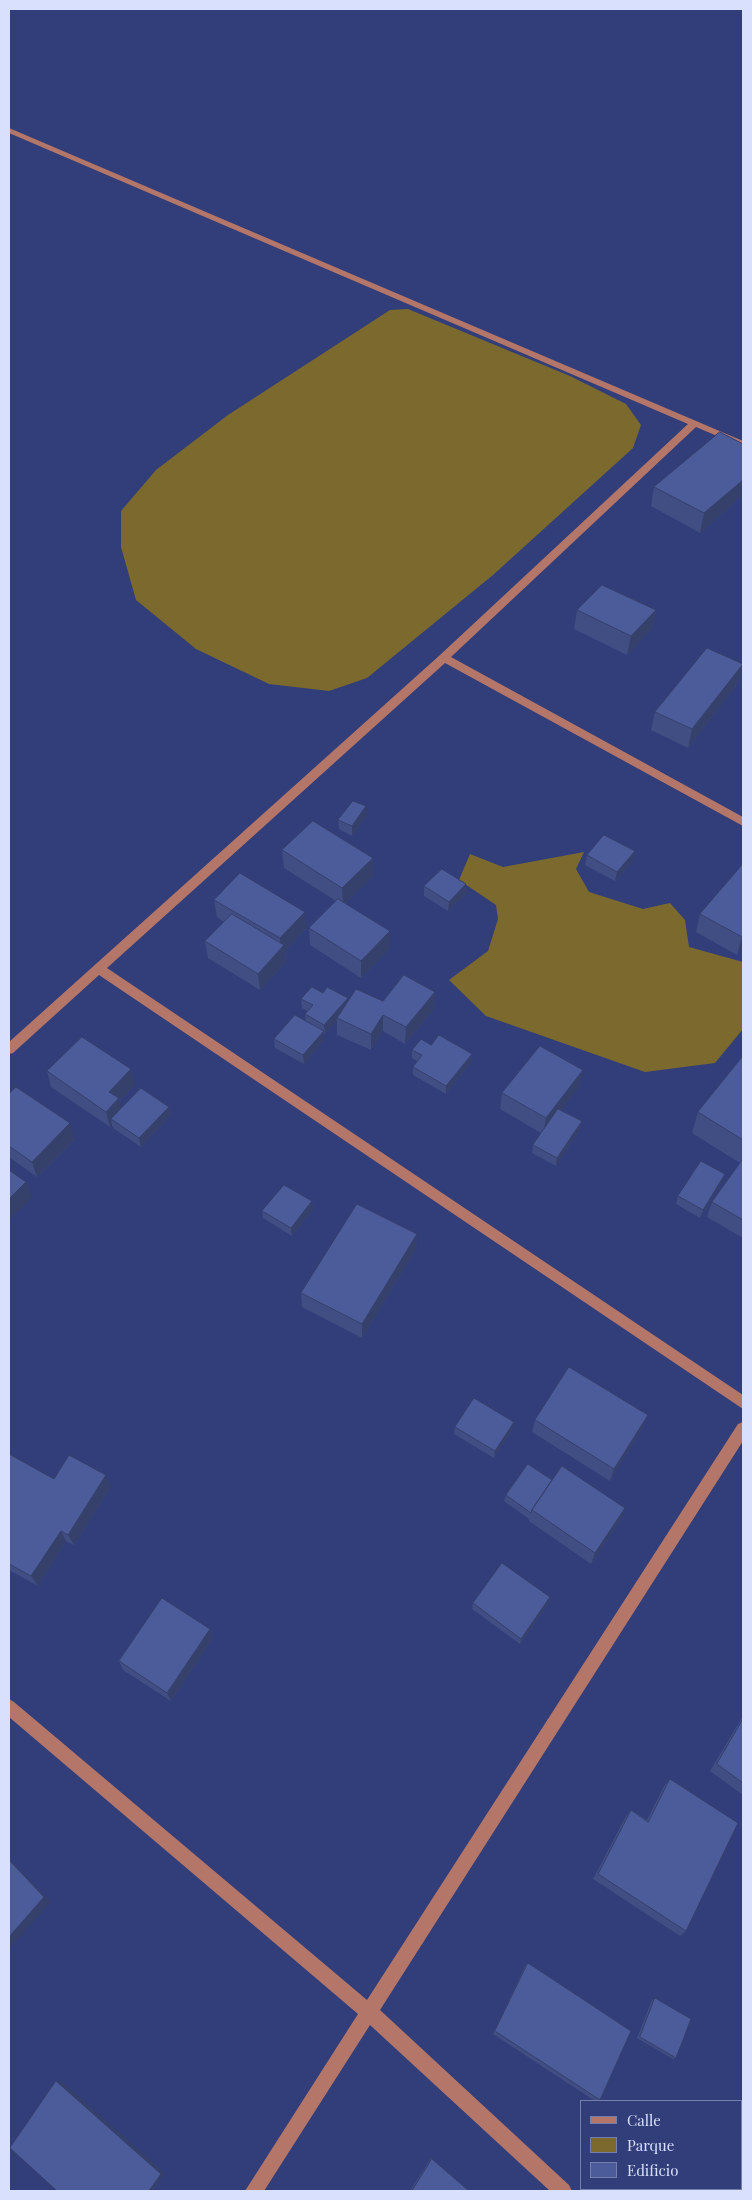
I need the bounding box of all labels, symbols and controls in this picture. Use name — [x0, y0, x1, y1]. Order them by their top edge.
legend — [580, 2100, 742, 2190]
text: Calle — [627, 2110, 661, 2130]
text: Parque — [627, 2135, 674, 2155]
text: Edificio — [627, 2160, 678, 2180]

